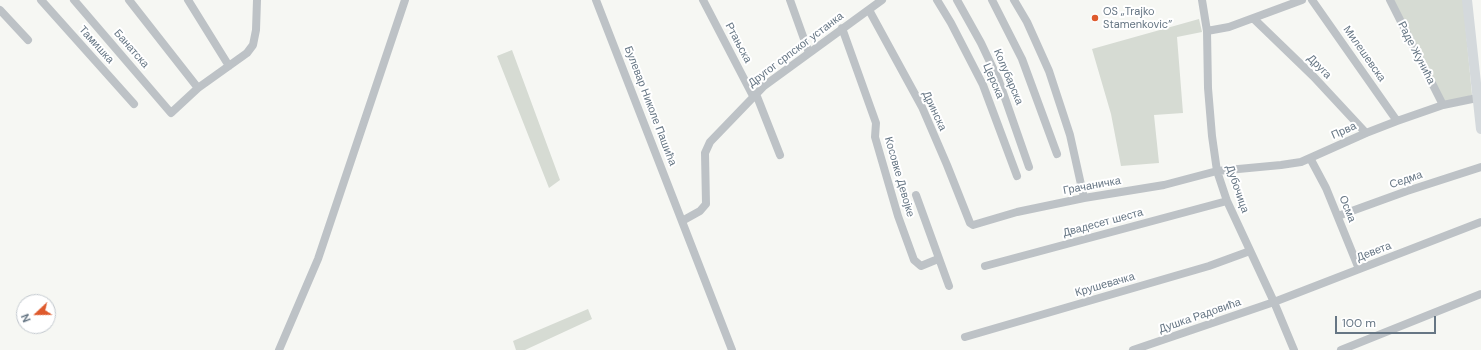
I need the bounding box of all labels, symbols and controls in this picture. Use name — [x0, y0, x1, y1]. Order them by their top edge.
place label: OS „Trajko Stamenkovic” — [1103, 5, 1172, 31]
street label: Другог српског устанка — [746, 10, 846, 90]
marker: OS „Trajko Stamenkovic” — [1090, 13, 1100, 23]
street label: Раде Жунића — [1395, 19, 1437, 87]
street label: Ртањска — [722, 20, 754, 66]
street label: Тамишка — [76, 23, 116, 67]
street label: Милешевска — [1340, 24, 1388, 84]
street label: Банатска — [111, 27, 151, 71]
street label: Булевар Николе Пашића — [621, 44, 679, 168]
street label: Колубарска — [990, 47, 1026, 107]
street label: Друга — [1304, 52, 1334, 82]
street label: Церска — [980, 61, 1006, 101]
street label: Дринска — [919, 89, 949, 133]
street label: Прва — [1330, 120, 1358, 142]
street label: Косовке Девојке — [881, 135, 917, 219]
street label: Дубочица — [1223, 163, 1251, 215]
street label: Седма — [1388, 168, 1424, 192]
street label: Грачаничка — [1062, 174, 1122, 198]
street label: Осма — [1336, 194, 1358, 224]
street label: Двадесет шеста — [1061, 206, 1145, 240]
street label: Девета — [1355, 239, 1393, 265]
street label: Крушевачка — [1074, 270, 1136, 300]
north arrow — [16, 294, 56, 334]
street label: Душка Радовића — [1157, 296, 1243, 336]
scale bar — [1337, 308, 1438, 334]
text: N — [18, 312, 34, 324]
text: 100 m — [1342, 315, 1376, 331]

